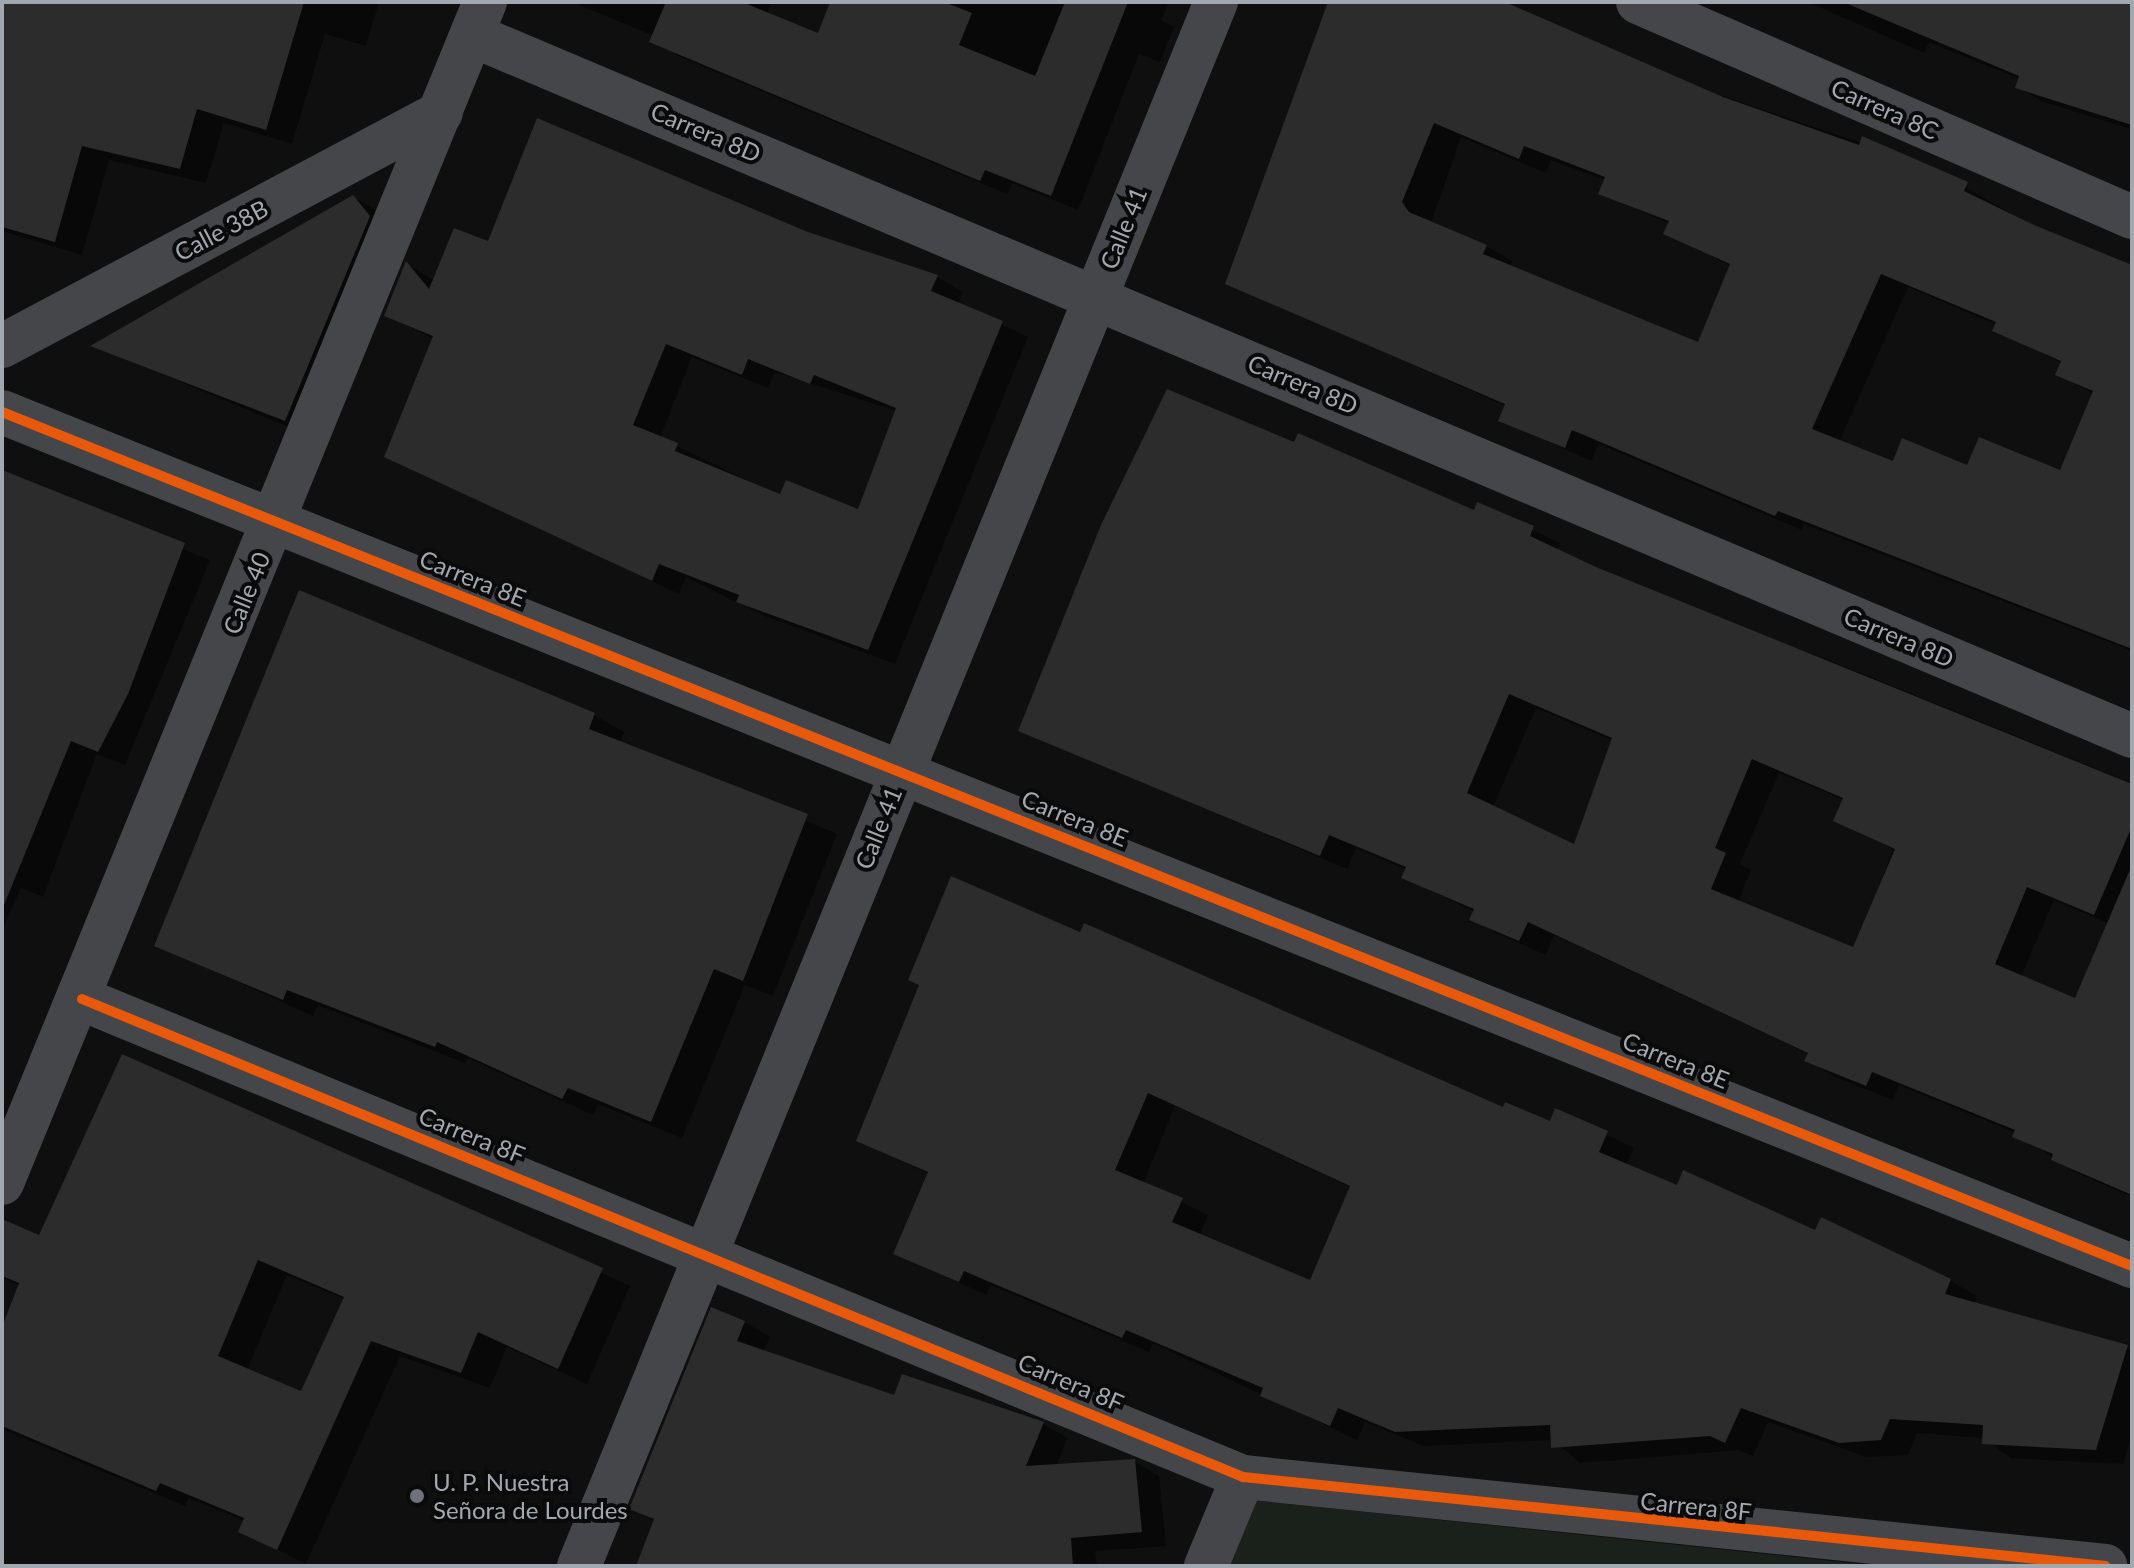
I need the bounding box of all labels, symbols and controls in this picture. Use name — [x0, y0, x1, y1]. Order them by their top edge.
street label: Carrera 8C — [1827, 73, 1943, 145]
street label: Carrera 8D — [647, 96, 765, 168]
street label: Calle 41 — [1094, 183, 1152, 273]
street label: Calle 38B — [169, 193, 273, 267]
street label: Carrera 8D — [1244, 348, 1362, 420]
street label: Carrera 8E — [416, 544, 530, 612]
street label: Calle 40 — [217, 548, 275, 638]
street label: Carrera 8D — [1840, 601, 1958, 673]
street label: Calle 41 — [849, 783, 907, 873]
street label: Carrera 8E — [1018, 784, 1132, 852]
street label: Carrera 8E — [1619, 1026, 1733, 1094]
street label: Carrera 8F — [415, 1101, 529, 1169]
street label: Carrera 8F — [1014, 1347, 1128, 1417]
place label: U. P. Nuestra Señora de Lourdes — [433, 1468, 628, 1524]
street label: Carrera 8F — [1639, 1486, 1753, 1526]
marker: U. P. Nuestra Señora de Lourdes — [408, 1487, 426, 1505]

